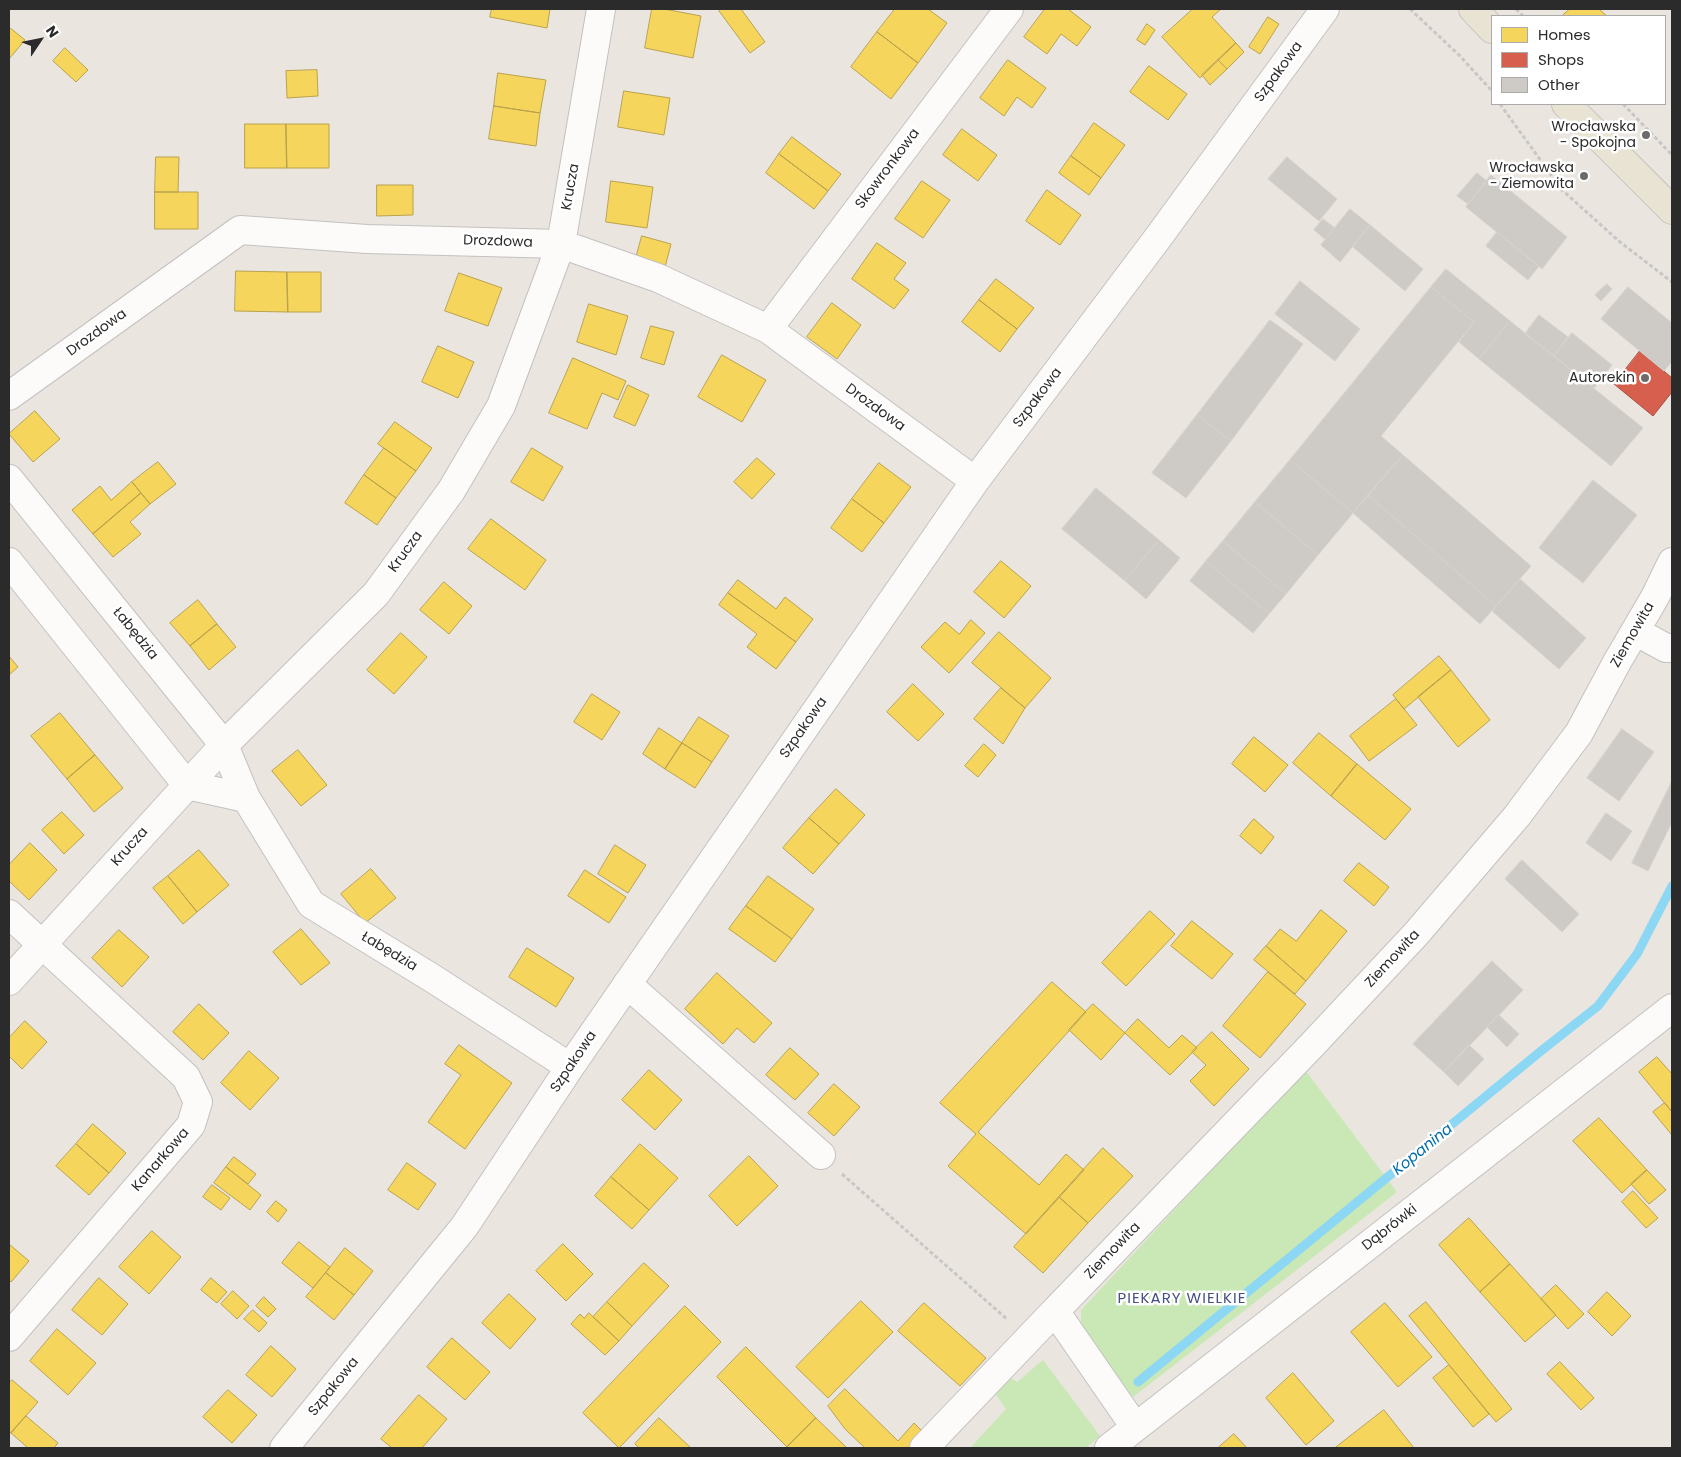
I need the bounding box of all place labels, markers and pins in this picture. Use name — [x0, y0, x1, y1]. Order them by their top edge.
place label: Wrocławska - Spokojna — [1551, 119, 1636, 152]
marker: Wrocławska - Spokojna — [1640, 129, 1652, 141]
place label: Wrocławska - Ziemowita — [1489, 160, 1574, 192]
marker: Wrocławska - Ziemowita — [1578, 170, 1590, 182]
place label: Autorekin — [1569, 370, 1635, 386]
marker: Autorekin — [1639, 372, 1651, 384]

